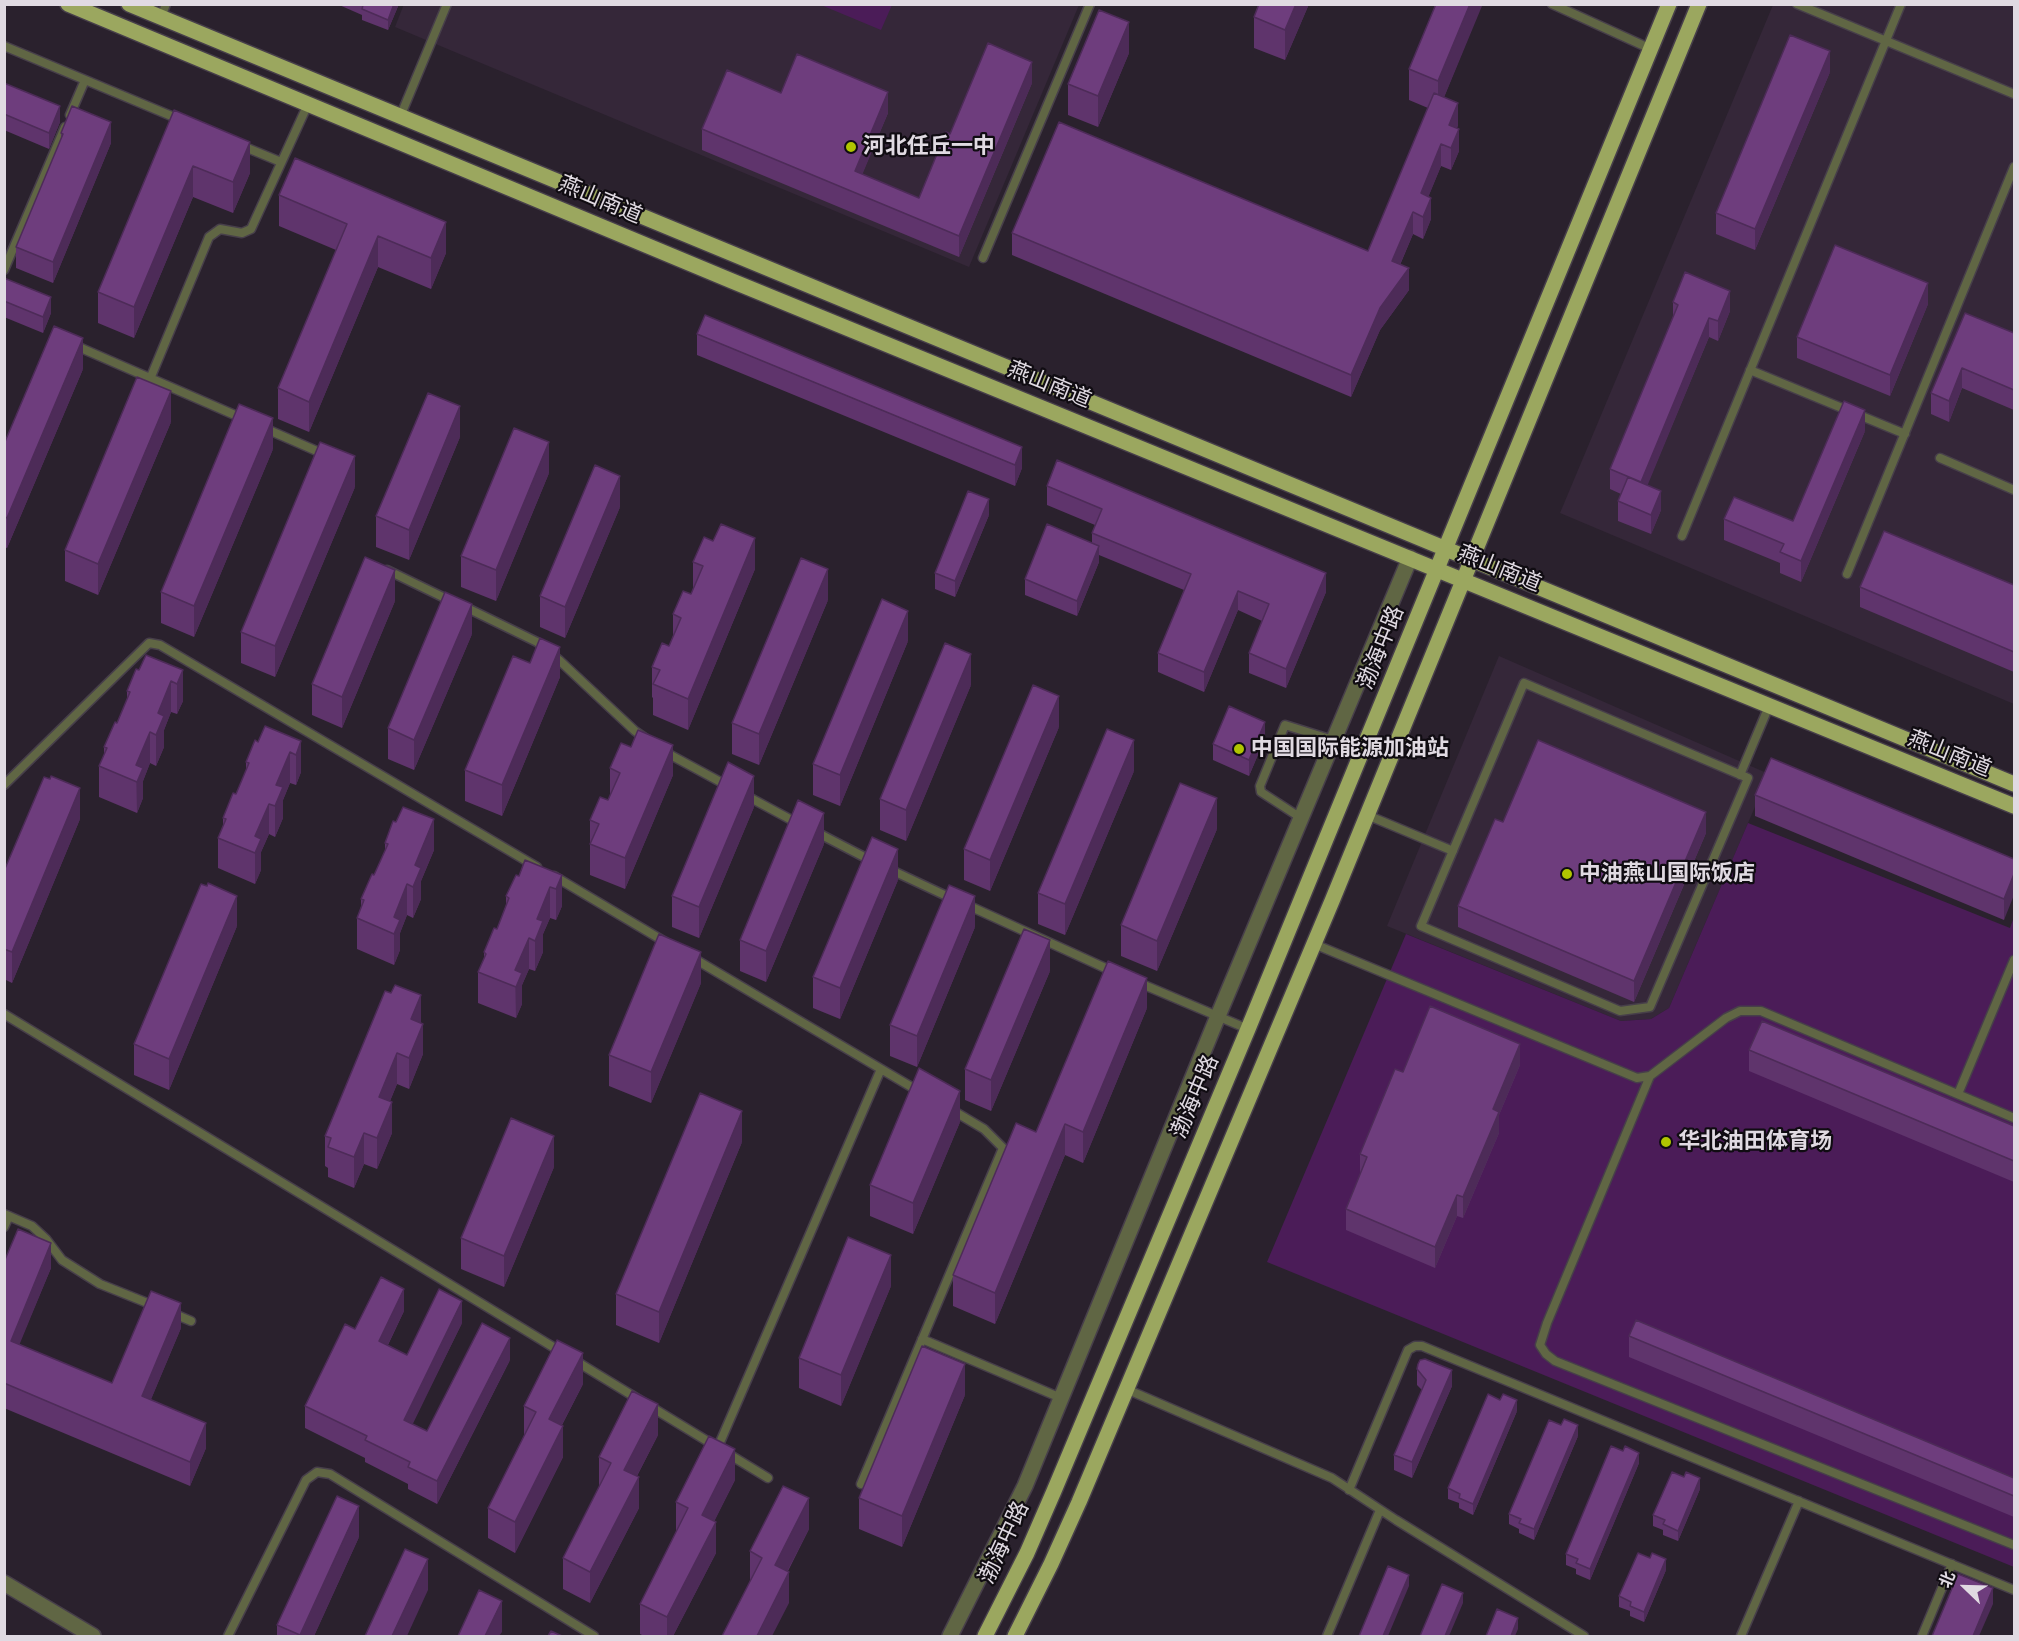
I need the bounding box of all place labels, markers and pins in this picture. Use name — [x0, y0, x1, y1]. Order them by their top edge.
place label: 河北任丘一中 — [863, 134, 995, 160]
marker: 河北任丘一中 — [844, 140, 858, 154]
place label: 中国国际能源加油站 — [1251, 736, 1449, 762]
marker: 中国国际能源加油站 — [1232, 742, 1246, 756]
place label: 中油燕山国际饭店 — [1579, 861, 1755, 887]
marker: 中油燕山国际饭店 — [1560, 867, 1574, 881]
place label: 华北油田体育场 — [1678, 1129, 1832, 1155]
marker: 华北油田体育场 — [1659, 1135, 1673, 1149]

